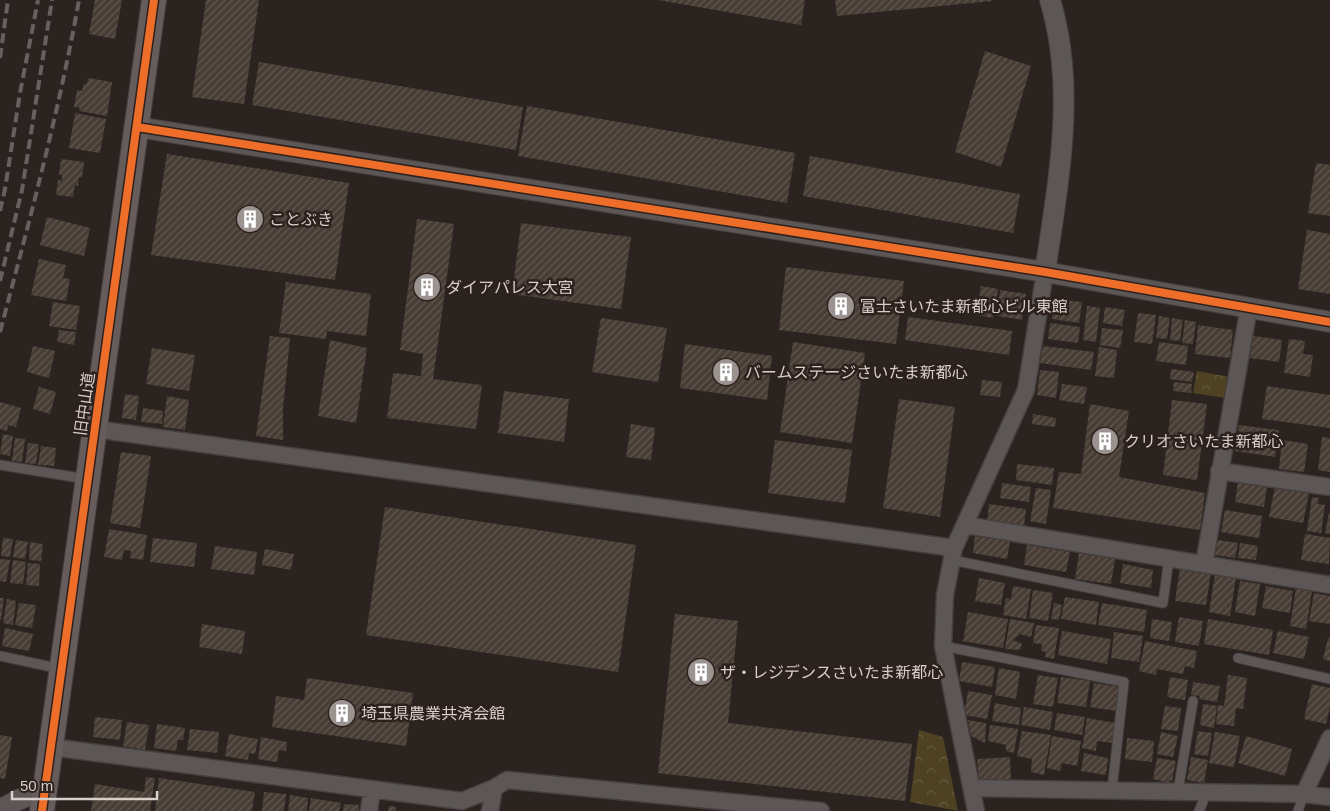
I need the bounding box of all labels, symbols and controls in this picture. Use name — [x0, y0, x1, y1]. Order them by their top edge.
building icon: ことぶき — [235, 204, 265, 234]
place label: ことぶき — [269, 211, 333, 228]
building icon: ダイアパレス大宮 — [412, 272, 442, 302]
place label: ダイアパレス大宮 — [446, 279, 574, 296]
building icon: 富士さいたま新都心ビル東館 — [826, 291, 856, 321]
place label: 富士さいたま新都心ビル東館 — [860, 298, 1068, 315]
building icon: バームステージさいたま新都心 — [711, 357, 741, 387]
place label: バームステージさいたま新都心 — [745, 364, 968, 381]
street label: 旧中山道 — [72, 371, 97, 437]
building icon: クリオさいたま新都心 — [1090, 426, 1120, 456]
place label: クリオさいたま新都心 — [1124, 433, 1284, 450]
building icon: ザ・レジデンスさいたま新都心 — [686, 657, 716, 687]
place label: ザ・レジデンスさいたま新都心 — [720, 664, 943, 681]
building icon: 埼玉県農業共済会館 — [327, 698, 357, 728]
place label: 埼玉県農業共済会館 — [361, 705, 505, 722]
scale bar — [12, 768, 158, 800]
text: 50 m — [20, 777, 53, 794]

